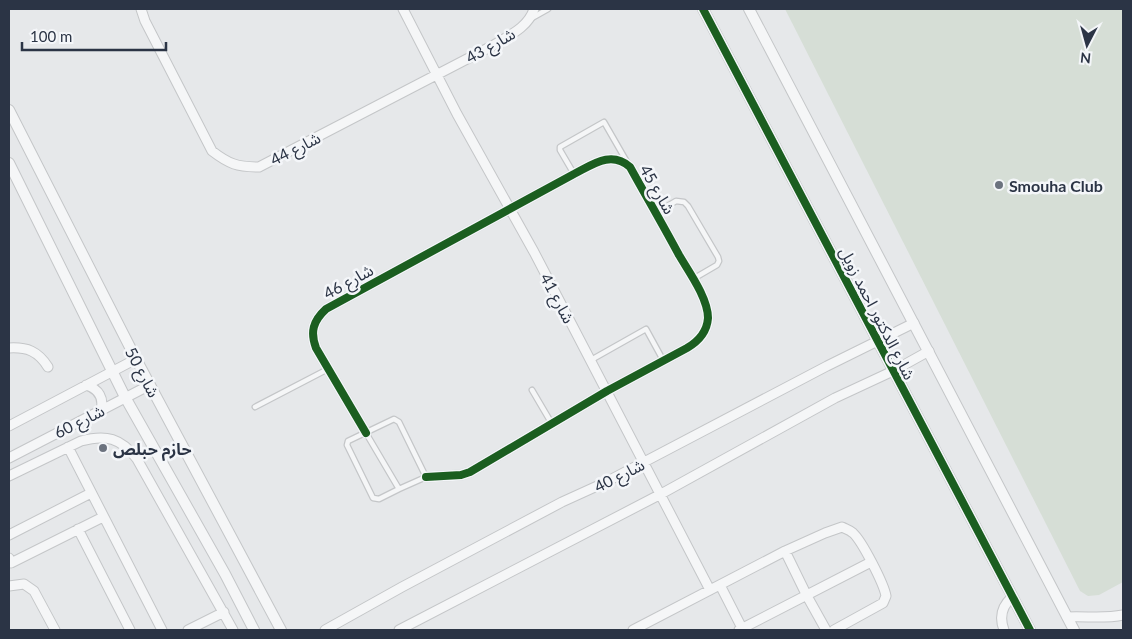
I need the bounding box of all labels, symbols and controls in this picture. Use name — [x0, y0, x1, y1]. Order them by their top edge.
scale bar — [22, 20, 166, 52]
north arrow — [1062, 20, 1112, 70]
street label: شارع 43 — [462, 23, 520, 70]
text: 100 m — [30, 27, 72, 45]
text: N — [1079, 49, 1092, 67]
street label: شارع 44 — [267, 127, 325, 172]
street label: شارع 45 — [633, 161, 680, 219]
place label: Smouha Club — [1009, 176, 1103, 195]
marker: Smouha Club — [993, 179, 1005, 191]
street label: شارع الدكتور احمد زويل — [833, 243, 920, 384]
street label: شارع 46 — [320, 260, 378, 306]
street label: شارع 41 — [533, 270, 579, 328]
street label: شارع 50 — [118, 344, 164, 402]
street label: شارع 60 — [51, 400, 109, 445]
place label: حازم حبلص — [113, 439, 192, 461]
marker: حازم حبلص — [97, 442, 109, 454]
street label: شارع 40 — [591, 454, 649, 499]

